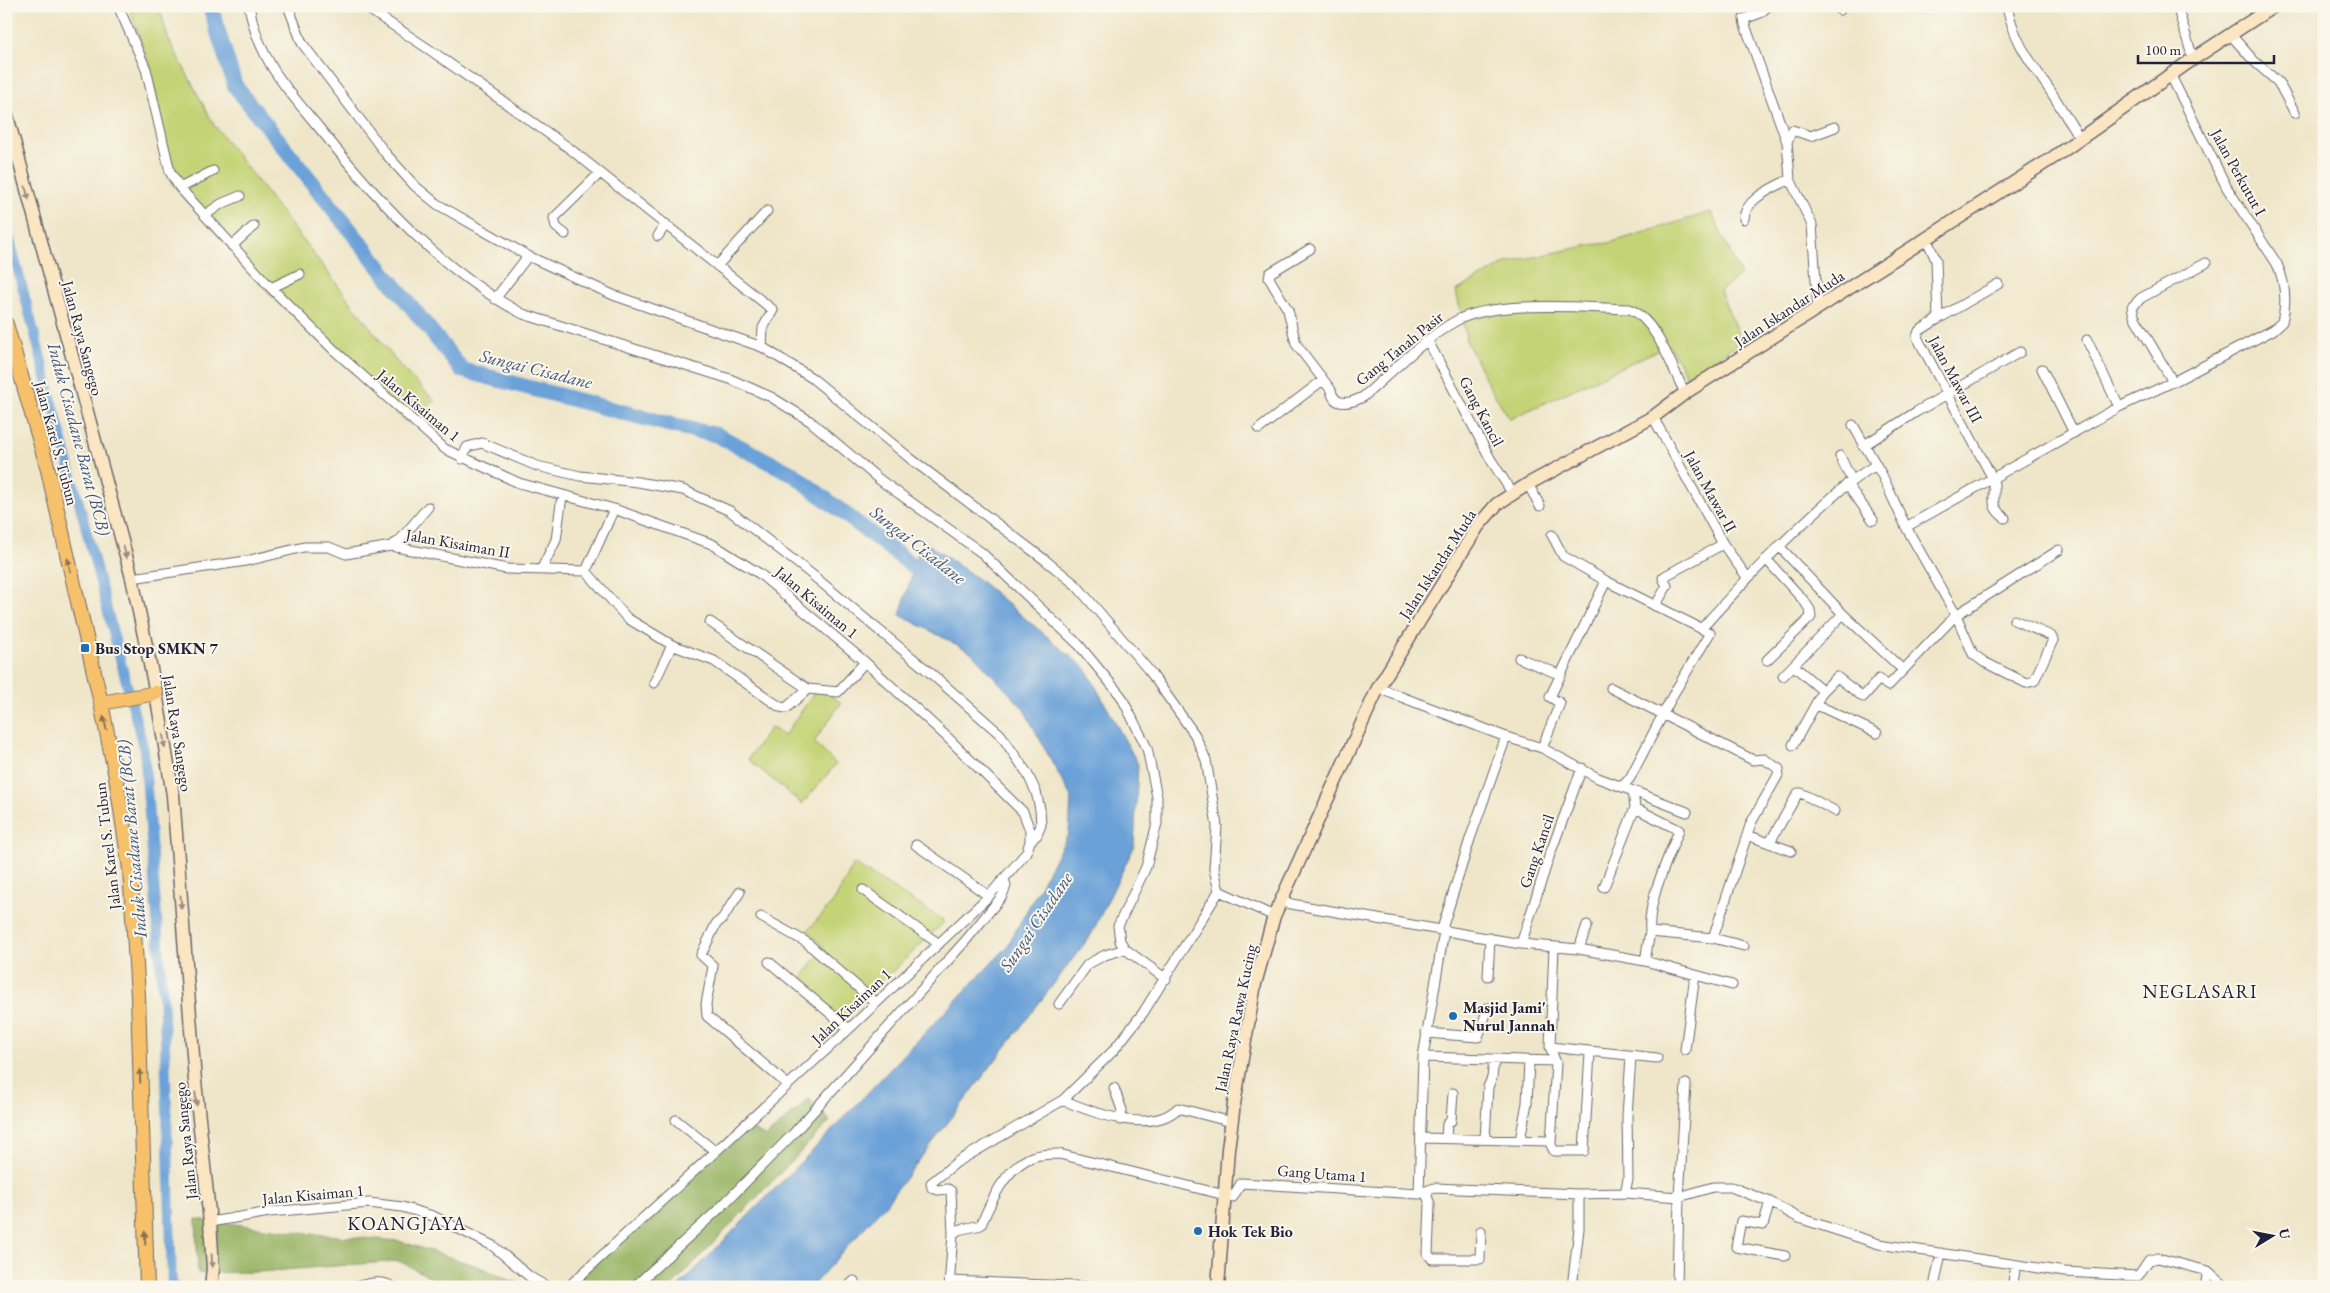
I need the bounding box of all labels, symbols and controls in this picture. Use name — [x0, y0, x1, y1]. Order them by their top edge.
scale bar — [2138, 32, 2274, 64]
text: 100 m — [2145, 40, 2182, 59]
street label: Jalan Perkutut I — [2205, 123, 2271, 220]
one-way arrow — [23, 185, 31, 201]
street label: Jalan Iskandar Muda — [1729, 265, 1849, 353]
street label: Jalan Raya Sangego — [57, 276, 108, 398]
street label: Gang Tanah Pasir — [1351, 306, 1448, 390]
street label: Jalan Mawar III — [1923, 330, 1988, 427]
water label: Induk Cisadane Barat (BCB) — [42, 339, 116, 538]
water label: Sungai Cisadane — [476, 343, 596, 395]
street label: Jalan Kisaiman 1 — [371, 363, 465, 446]
street label: Gang Kancil — [1454, 372, 1509, 450]
street label: Jalan Karel S. Tubun — [29, 377, 83, 508]
street label: Jalan Mawar II — [1678, 445, 1742, 536]
water label: Sungai Cisadane — [864, 499, 971, 590]
street label: Jalan Iskandar Muda — [1393, 505, 1481, 625]
street label: Jalan Kisaiman II — [402, 524, 512, 563]
one-way arrow — [121, 545, 129, 560]
one-way arrow — [65, 557, 73, 572]
street label: Jalan Kisaiman 1 — [769, 560, 863, 643]
place label: Bus Stop SMKN 7 — [95, 638, 218, 659]
marker: Bus Stop SMKN 7 — [79, 642, 91, 654]
street label: Jalan Raya Sangego — [158, 671, 197, 793]
one-way arrow — [101, 715, 109, 731]
one-way arrow — [160, 733, 168, 749]
water label: Induk Cisadane Barat (BCB) — [111, 739, 152, 940]
street label: Jalan Karel S. Tubun — [89, 780, 126, 913]
street label: Gang Kancil — [1514, 811, 1559, 891]
water label: Sungai Cisadane — [993, 867, 1079, 977]
one-way arrow — [177, 894, 185, 910]
street label: Jalan Raya Rawa Kucing — [1209, 941, 1262, 1096]
street label: Jalan Kisaiman 1 — [805, 964, 896, 1050]
district label: NEGLASARI — [2143, 979, 2257, 1004]
place label: Masjid Jami' Nurul Jannah — [1463, 997, 1555, 1036]
marker: Masjid Jami' Nurul Jannah — [1447, 1010, 1459, 1022]
one-way arrow — [136, 1067, 144, 1083]
street label: Jalan Raya Sangego — [169, 1081, 202, 1203]
one-way arrow — [193, 1091, 201, 1107]
street label: Gang Utama 1 — [1277, 1160, 1367, 1187]
street label: Jalan Kisaiman 1 — [259, 1180, 365, 1210]
north arrow — [2248, 1210, 2298, 1260]
district label: KOANGJAYA — [347, 1211, 467, 1236]
place label: Hok Tek Bio — [1208, 1221, 1293, 1242]
marker: Hok Tek Bio — [1192, 1225, 1204, 1237]
text: U — [2275, 1227, 2295, 1241]
one-way arrow — [141, 1230, 149, 1246]
one-way arrow — [209, 1253, 217, 1269]

